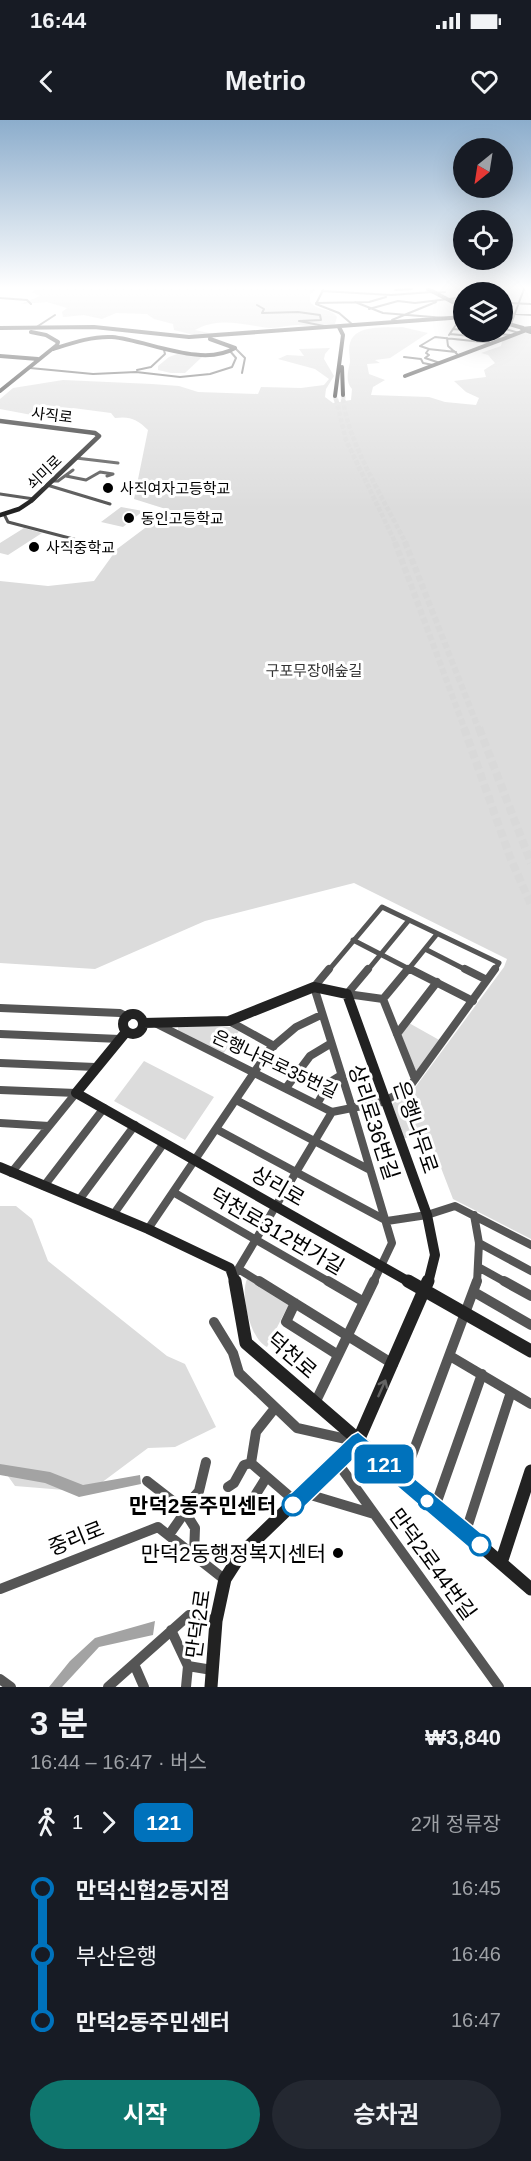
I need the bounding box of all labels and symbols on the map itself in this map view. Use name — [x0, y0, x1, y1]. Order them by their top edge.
north arrow — [453, 138, 513, 198]
street label: 사직로 — [30, 404, 74, 426]
street label: 쇠미로 — [23, 452, 65, 492]
place label: 사직여자고등학교 — [120, 480, 230, 497]
marker: 사직여자고등학교 — [101, 481, 115, 495]
place label: 동인고등학교 — [141, 510, 224, 527]
marker: 동인고등학교 — [122, 511, 136, 525]
place label: 사직중학교 — [46, 539, 115, 556]
marker: 사직중학교 — [27, 540, 41, 554]
park label: 구포무장애숲길 — [266, 662, 362, 679]
street label: 은행나무로35번길 — [209, 1026, 341, 1102]
street label: 상리로36번길 — [345, 1061, 403, 1183]
street label: 은행나무로 — [389, 1078, 443, 1176]
street label: 상리로 — [247, 1162, 309, 1210]
street label: 덕천로312번가길 — [206, 1183, 348, 1279]
street label: 덕천로 — [263, 1327, 321, 1383]
one-way arrow — [377, 1380, 388, 1398]
line badge: 121 — [350, 1444, 418, 1484]
unlabelled marker — [418, 1492, 436, 1510]
place label: 만덕2동주민센터 — [129, 1494, 276, 1517]
marker: 만덕2동주민센터 — [282, 1494, 304, 1516]
street label: 만덕2로44번길 — [385, 1504, 481, 1624]
street label: 중리로 — [45, 1516, 107, 1560]
unlabelled marker — [469, 1534, 491, 1556]
place label: 만덕2동행정복지센터 — [140, 1542, 326, 1565]
marker: 만덕2동행정복지센터 — [331, 1546, 345, 1560]
street label: 만덕2로 — [182, 1588, 214, 1660]

